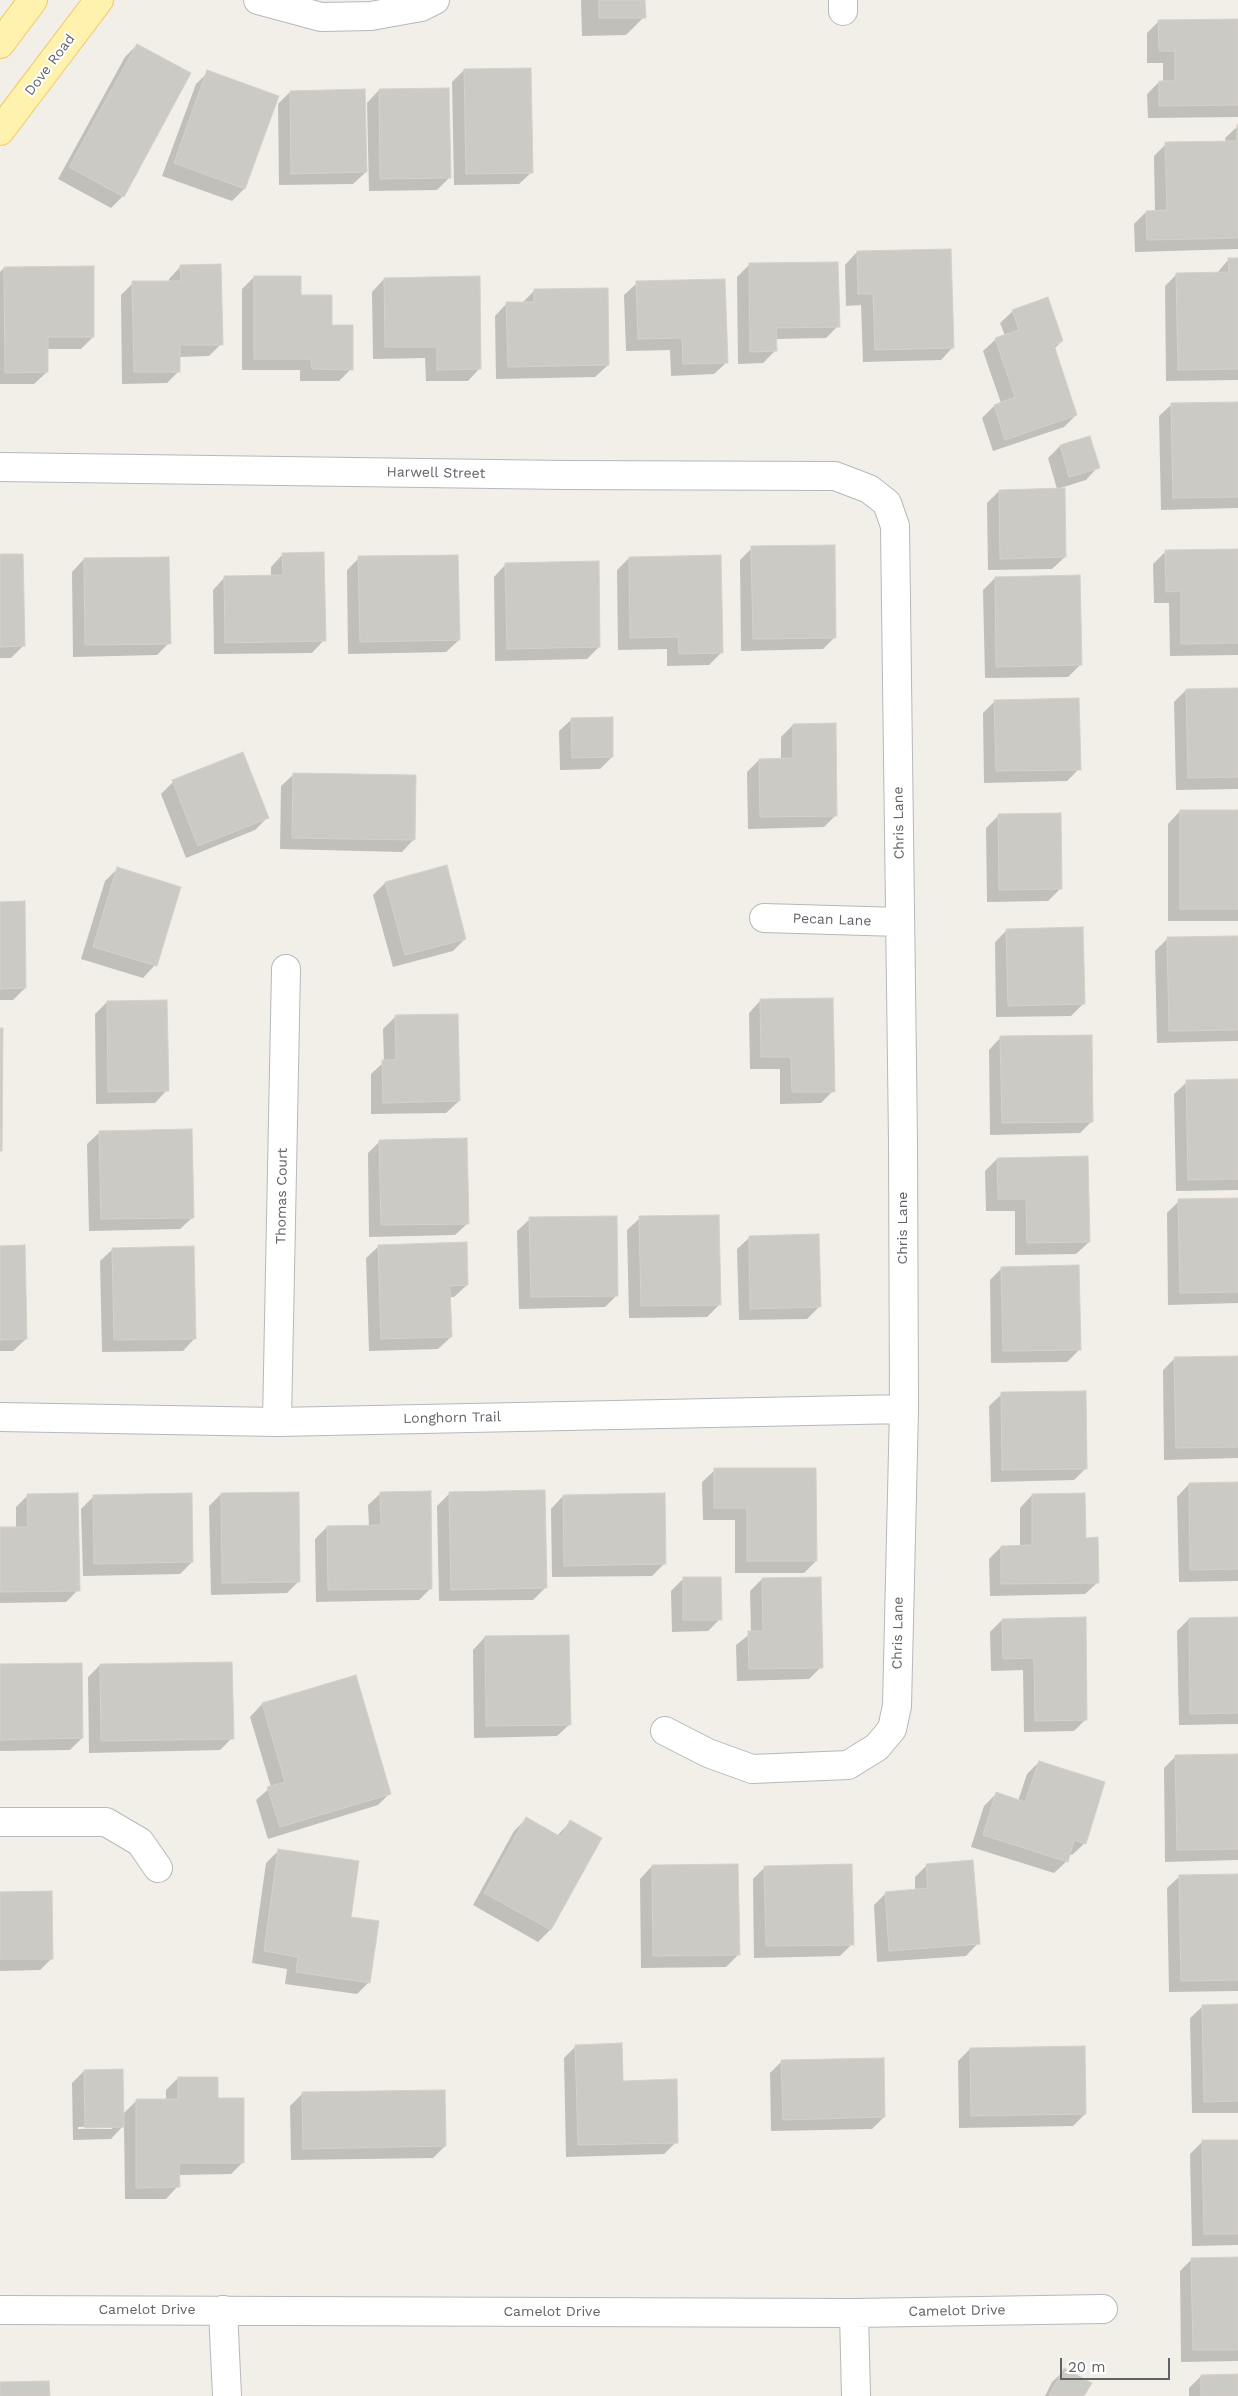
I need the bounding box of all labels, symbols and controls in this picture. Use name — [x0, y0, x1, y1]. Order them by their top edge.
street label: Dove Road — [21, 31, 79, 99]
street label: Harwell Street — [386, 464, 486, 482]
street label: Chris Lane — [890, 786, 908, 860]
street label: Pecan Lane — [792, 910, 872, 930]
street label: Thomas Court — [273, 1148, 291, 1244]
street label: Chris Lane — [895, 1192, 911, 1264]
street label: Longhorn Trail — [403, 1409, 501, 1427]
street label: Chris Lane — [889, 1596, 907, 1670]
street label: Camelot Drive — [99, 2302, 195, 2318]
street label: Camelot Drive — [908, 2302, 1006, 2320]
street label: Camelot Drive — [504, 2304, 600, 2320]
scale bar — [1063, 2348, 1173, 2380]
text: 20 m — [1068, 2358, 1106, 2376]

